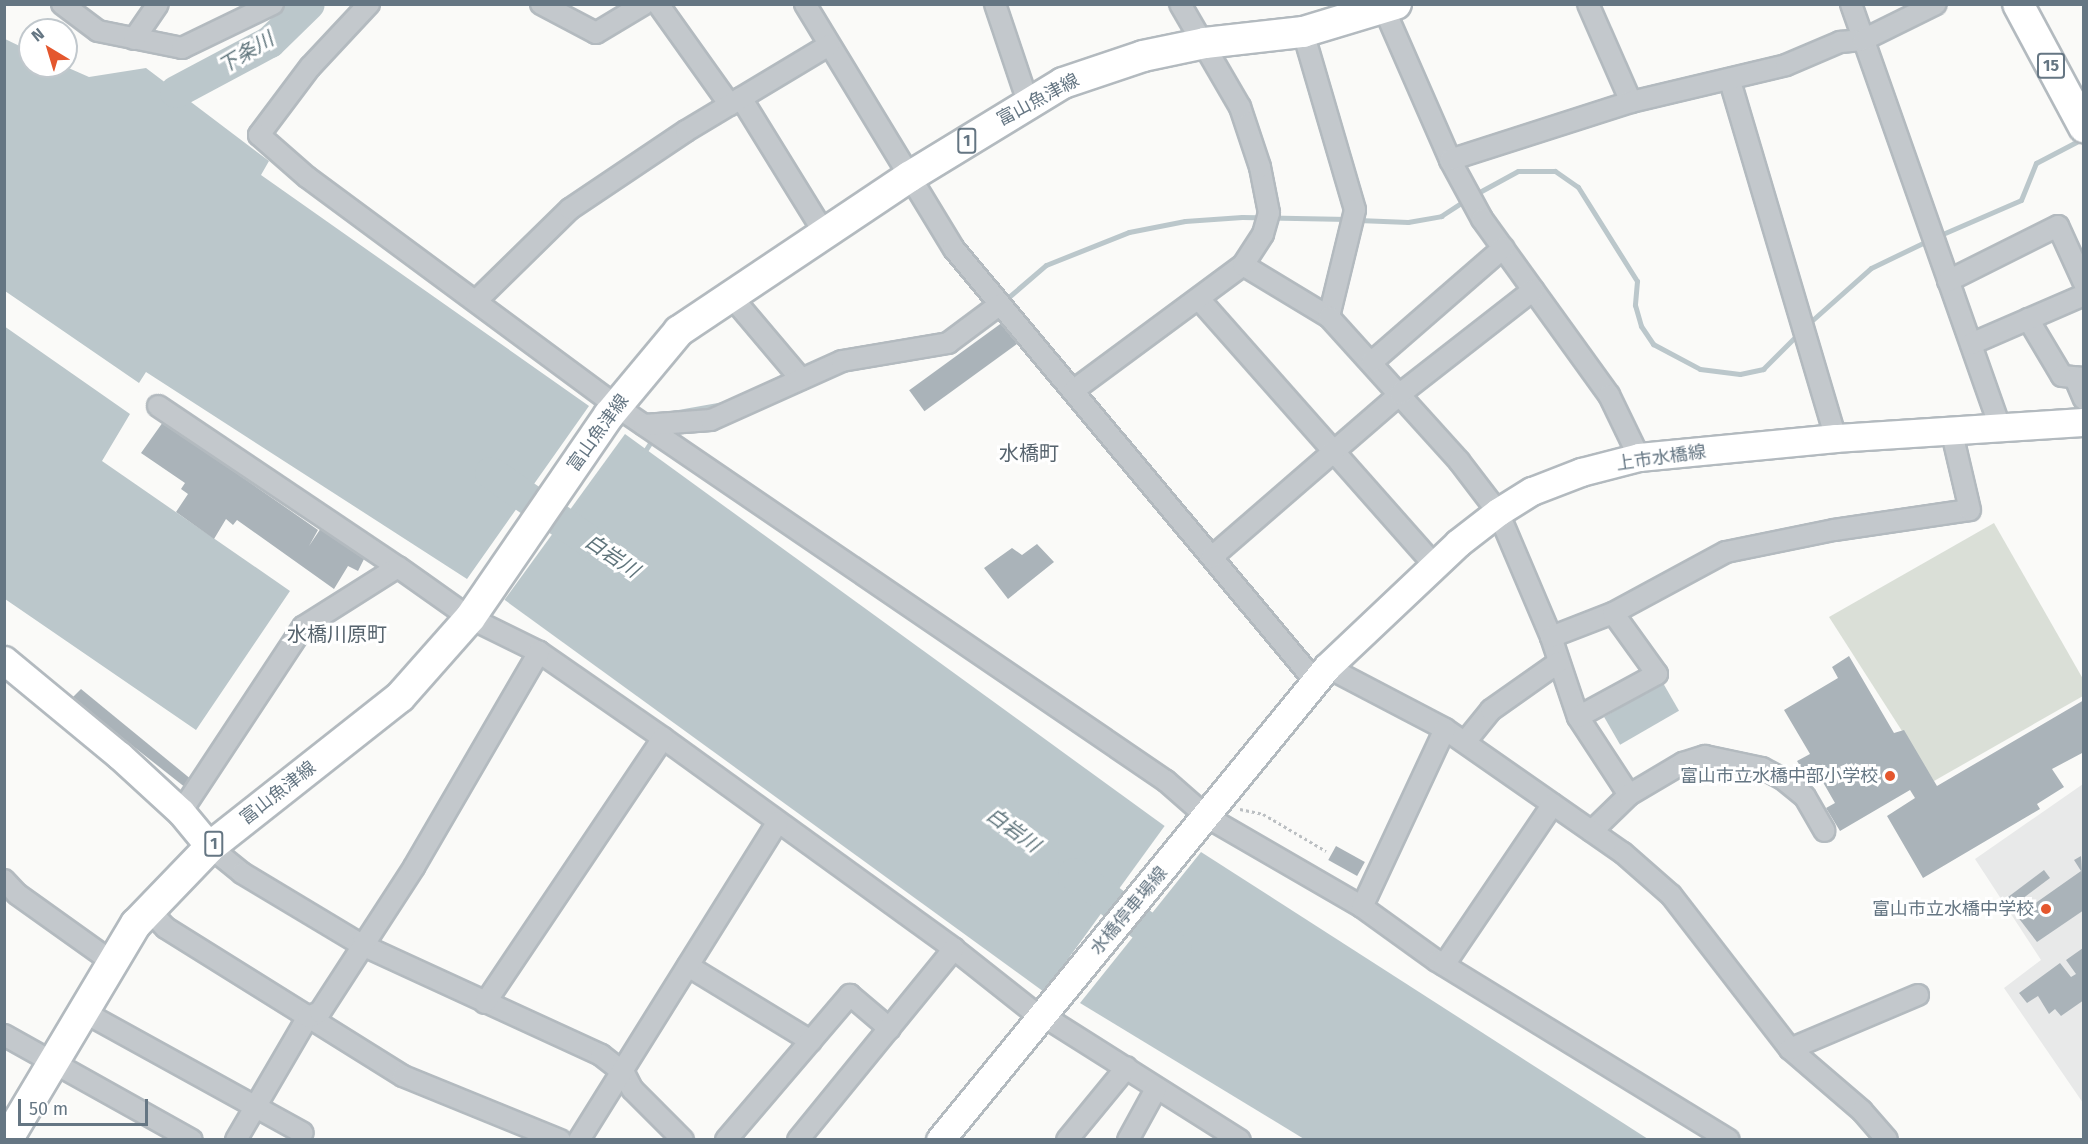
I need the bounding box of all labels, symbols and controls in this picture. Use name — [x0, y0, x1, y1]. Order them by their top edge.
north arrow — [18, 18, 78, 78]
text: N — [28, 24, 48, 46]
water label: 下条川 — [214, 27, 278, 79]
road number: 15 — [2036, 53, 2066, 79]
street label: 富山魚津線 — [993, 69, 1083, 131]
road number: 1 — [956, 128, 978, 154]
street label: 富山魚津線 — [563, 390, 633, 476]
district label: 水橋町 — [999, 441, 1059, 465]
street label: 上市水橋線 — [1615, 441, 1707, 475]
water label: 白岩川 — [580, 529, 644, 583]
district label: 水橋川原町 — [287, 622, 387, 646]
street label: 富山魚津線 — [236, 757, 320, 829]
place label: 富山市立水橋中部小学校 — [1680, 765, 1878, 787]
marker: 富山市立水橋中部小学校 — [1883, 769, 1897, 783]
water label: 白岩川 — [982, 803, 1044, 857]
road number: 1 — [204, 831, 224, 857]
street label: 水橋停車場線 — [1086, 863, 1172, 959]
place label: 富山市立水橋中学校 — [1872, 898, 2034, 920]
marker: 富山市立水橋中学校 — [2039, 902, 2053, 916]
scale bar — [21, 1087, 152, 1125]
text: 50 m — [29, 1098, 68, 1120]

